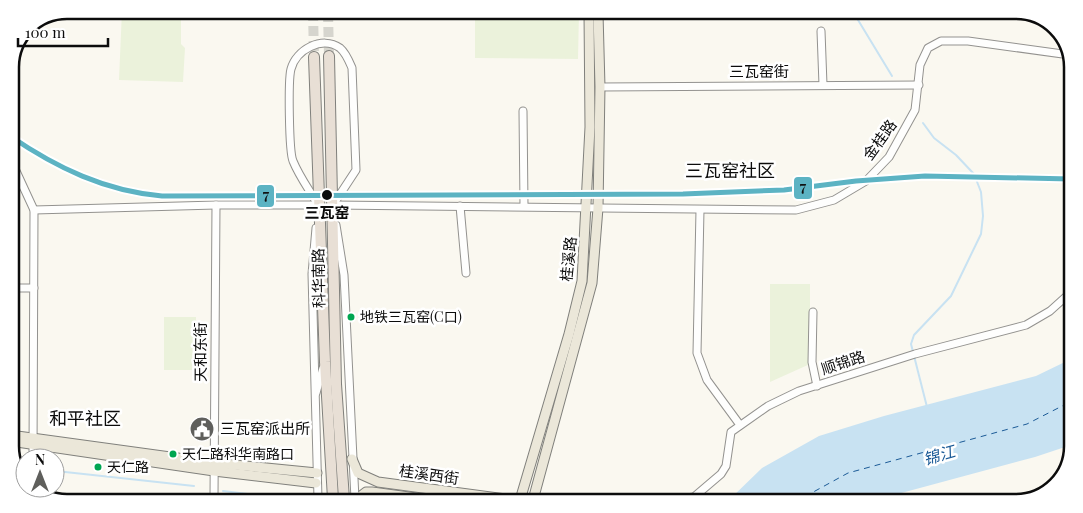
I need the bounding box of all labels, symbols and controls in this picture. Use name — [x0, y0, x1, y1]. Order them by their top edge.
scale bar — [18, 15, 108, 47]
text: 100 m — [25, 22, 66, 42]
street label: 三瓦窑街 — [729, 61, 789, 81]
street label: 金桂路 — [858, 115, 901, 163]
district label: 三瓦窑社区 — [685, 158, 775, 182]
line badge: 7 — [793, 176, 813, 200]
text: 7 — [800, 177, 807, 196]
line badge: 7 — [256, 184, 275, 208]
text: 7 — [263, 185, 270, 204]
marker: 三瓦窑 — [320, 188, 334, 202]
place label: 三瓦窑 — [304, 202, 350, 222]
street label: 桂溪路 — [556, 235, 580, 282]
street label: 科华南路 — [307, 248, 329, 308]
place label: 地铁三瓦窑(C口) — [360, 307, 462, 326]
marker: 地铁三瓦窑(C口) — [346, 312, 356, 322]
street label: 天和东街 — [190, 322, 210, 382]
street label: 顺锦路 — [818, 346, 867, 379]
district label: 和平社区 — [49, 406, 121, 430]
public building icon: 三瓦窑派出所 — [189, 416, 215, 442]
place label: 三瓦窑派出所 — [220, 418, 310, 438]
water label: 锦江 — [921, 439, 959, 469]
place label: 天仁路科华南路口 — [182, 444, 294, 463]
north arrow — [15, 448, 65, 498]
marker: 天仁路科华南路口 — [168, 449, 178, 459]
text: N — [35, 450, 45, 469]
place label: 天仁路 — [107, 457, 149, 476]
street label: 桂溪西街 — [398, 460, 460, 488]
marker: 天仁路 — [93, 462, 103, 472]

